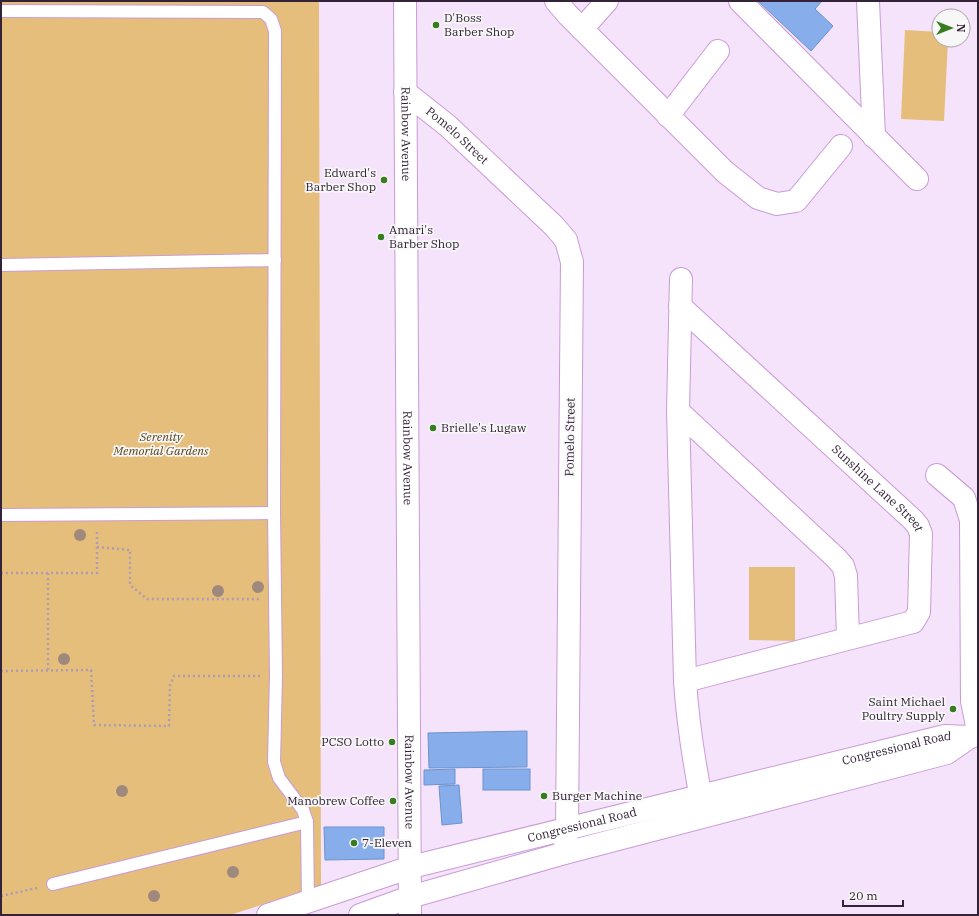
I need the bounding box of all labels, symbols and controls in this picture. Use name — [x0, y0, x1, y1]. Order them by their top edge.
north arrow — [931, 8, 971, 48]
place label: D'Boss Barber Shop — [444, 10, 514, 39]
marker: D'Boss Barber Shop — [431, 20, 441, 30]
text: N — [954, 24, 968, 33]
street label: Rainbow Avenue — [398, 87, 414, 181]
street label: Pomelo Street — [423, 103, 492, 167]
place label: Edward's Barber Shop — [306, 165, 376, 194]
marker: Edward's Barber Shop — [379, 175, 389, 185]
place label: Amari's Barber Shop — [389, 222, 459, 251]
marker: Amari's Barber Shop — [376, 232, 386, 242]
street label: Pomelo Street — [561, 397, 578, 476]
street label: Rainbow Avenue — [400, 411, 416, 505]
place label: Brielle's Lugaw — [441, 420, 527, 435]
marker: Brielle's Lugaw — [428, 423, 438, 433]
park label: Serenity Memorial Gardens — [112, 429, 209, 458]
street label: Sunshine Lane Street — [829, 441, 927, 533]
place label: Saint Michael Poultry Supply — [862, 694, 946, 723]
marker: Saint Michael Poultry Supply — [948, 704, 958, 714]
street label: Congressional Road — [841, 728, 952, 768]
place label: PCSO Lotto — [321, 734, 384, 749]
street label: Rainbow Avenue — [402, 735, 418, 829]
marker: PCSO Lotto — [387, 737, 397, 747]
place label: Burger Machine — [552, 788, 642, 803]
marker: Burger Machine — [539, 791, 549, 801]
place label: Manobrew Coffee — [287, 793, 385, 808]
marker: Manobrew Coffee — [388, 796, 398, 806]
street label: Congressional Road — [526, 804, 638, 845]
place label: 7-Eleven — [362, 835, 412, 850]
marker: 7-Eleven — [349, 838, 359, 848]
scale bar — [843, 882, 903, 908]
text: 20 m — [849, 888, 878, 903]

